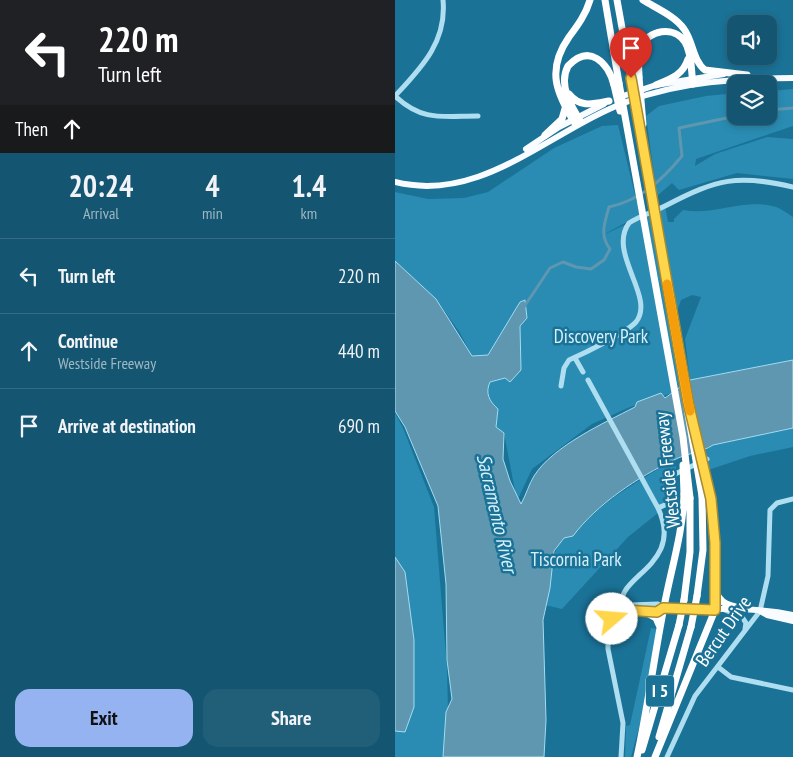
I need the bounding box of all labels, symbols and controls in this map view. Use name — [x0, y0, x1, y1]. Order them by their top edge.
map controls — [727, 15, 777, 125]
button: sound — [727, 15, 777, 65]
text: 220 m — [98, 16, 179, 62]
icon: left — [15, 20, 80, 85]
pin — [610, 27, 652, 78]
icon: arrive — [617, 34, 645, 62]
text: Turn left — [98, 60, 162, 88]
button: layers — [727, 75, 777, 125]
icon: ahead — [58, 115, 86, 143]
text: Then — [15, 117, 48, 141]
text: 20:24 — [69, 166, 133, 205]
text: 4 — [205, 166, 220, 205]
text: 1.4 — [291, 166, 326, 205]
text: Arrival — [83, 203, 119, 223]
text: min — [202, 203, 223, 223]
text: km — [301, 203, 317, 223]
icon: left — [15, 262, 43, 290]
text: Turn left — [58, 264, 115, 288]
text: 220 m — [338, 264, 380, 288]
park label: Discovery Park — [554, 324, 649, 348]
text: Continue — [58, 329, 118, 353]
icon: ahead — [15, 337, 43, 365]
text: 440 m — [338, 339, 380, 363]
text: Westside Freeway — [58, 353, 156, 373]
street label: Westside Freeway — [649, 410, 685, 529]
icon: arrive — [15, 412, 43, 440]
text: Arrive at destination — [58, 414, 196, 438]
text: 690 m — [338, 414, 380, 438]
water label: Sacramento River — [471, 451, 524, 577]
park label: Tiscornia Park — [530, 547, 622, 571]
street label: Bercut Drive — [690, 591, 756, 671]
position arrow — [585, 592, 637, 644]
road number: I 5 — [646, 676, 674, 706]
button: Exit — [15, 689, 193, 747]
button: Share — [203, 689, 380, 747]

